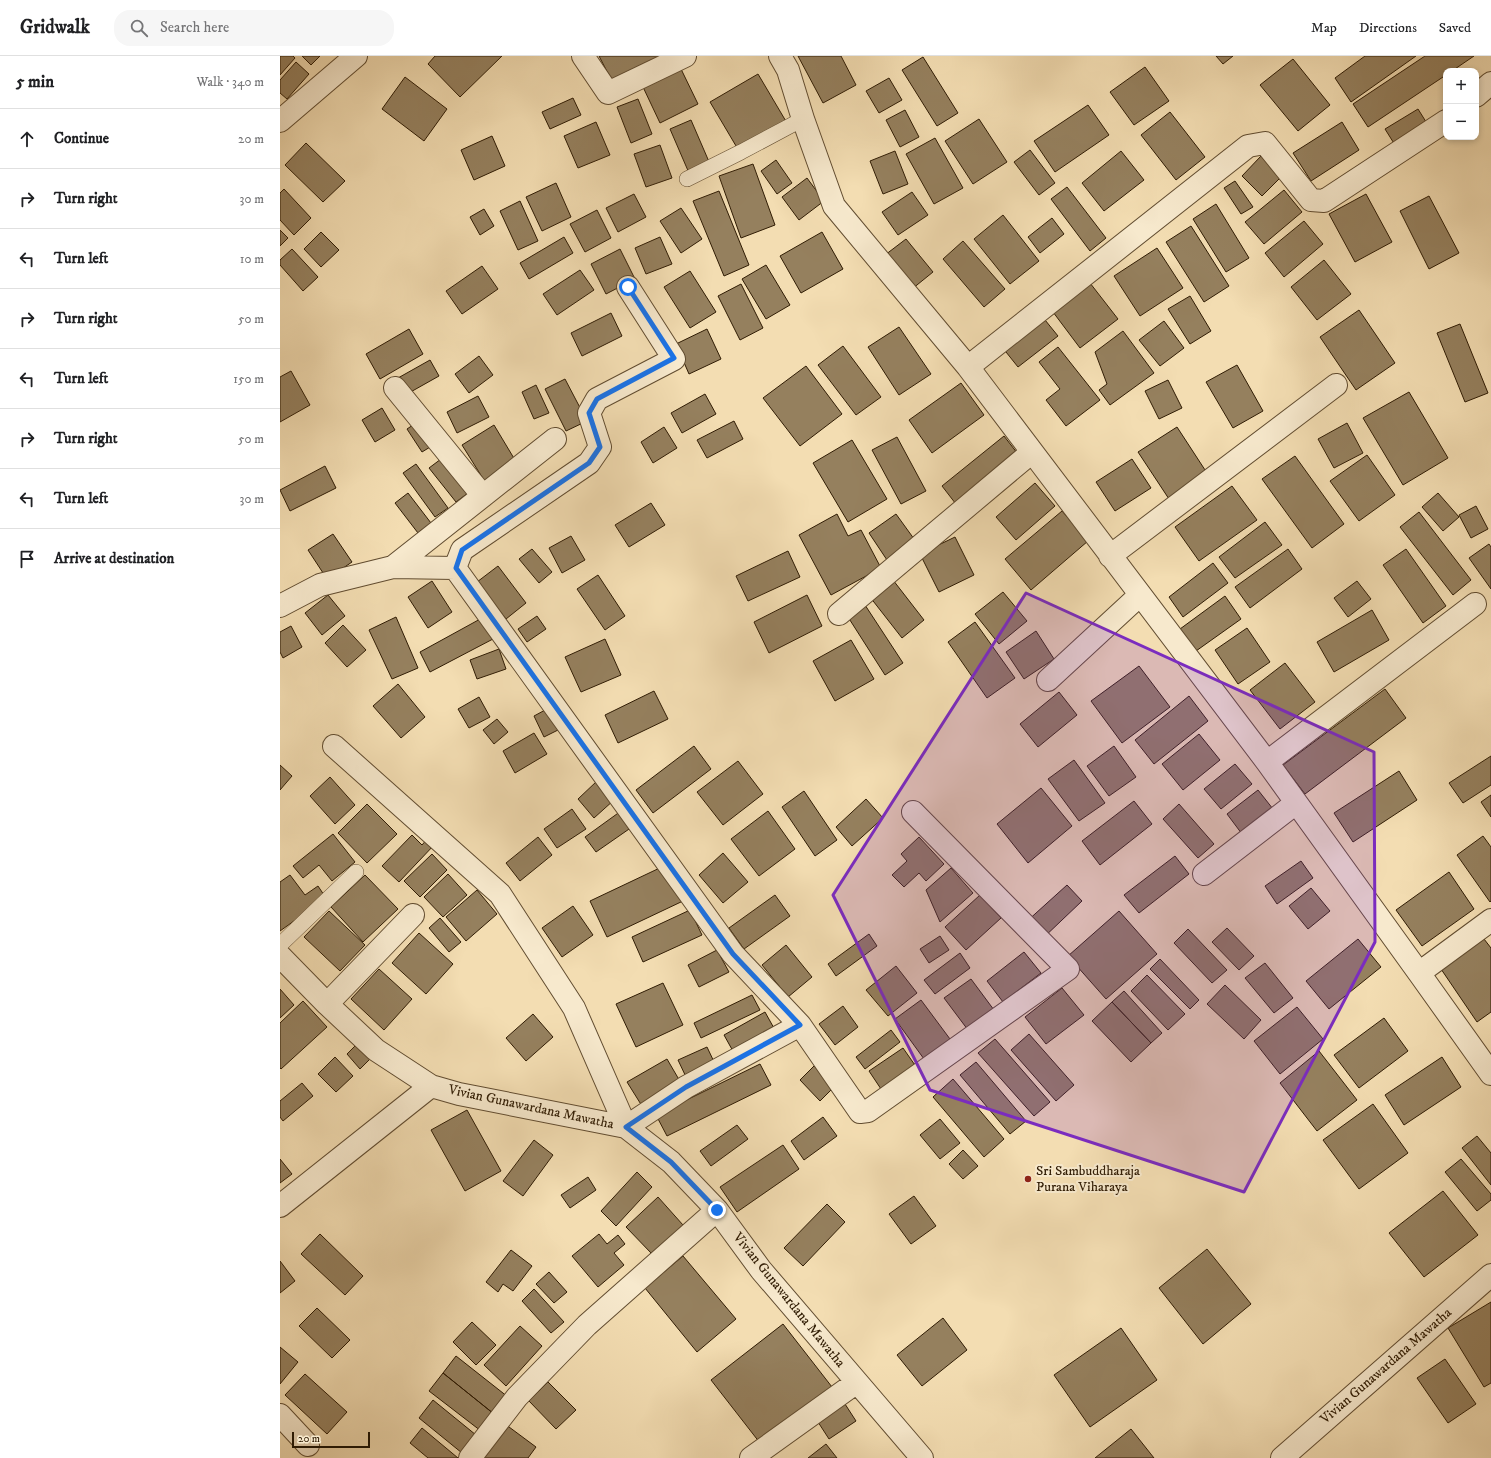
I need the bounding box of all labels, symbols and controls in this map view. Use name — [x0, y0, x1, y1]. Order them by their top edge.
search box — [114, 10, 394, 46]
text: Gridwalk — [20, 16, 90, 39]
icon: search — [128, 17, 150, 39]
text: Search here — [160, 18, 229, 37]
text: Map — [1311, 19, 1337, 37]
text: Directions — [1359, 19, 1417, 37]
text: Saved — [1439, 19, 1471, 37]
map controls — [1443, 68, 1479, 140]
button: + — [1443, 68, 1479, 104]
text: 5 min — [16, 71, 54, 93]
text: Walk · 340 m — [196, 74, 264, 90]
button: − — [1443, 104, 1479, 140]
icon: ahead — [16, 128, 38, 150]
text: Continue — [54, 129, 109, 148]
text: 20 m — [238, 131, 264, 147]
icon: right — [16, 188, 38, 210]
text: Turn right — [54, 189, 117, 208]
text: 30 m — [240, 191, 264, 207]
icon: left — [16, 248, 38, 270]
text: Turn left — [54, 249, 108, 268]
text: 10 m — [240, 251, 264, 267]
route start — [619, 278, 637, 296]
icon: right — [16, 308, 38, 330]
text: Turn right — [54, 309, 117, 328]
text: 50 m — [238, 311, 264, 327]
icon: left — [16, 368, 38, 390]
text: Turn left — [54, 369, 108, 388]
text: 150 m — [233, 371, 264, 387]
icon: right — [16, 428, 38, 450]
text: Turn right — [54, 429, 117, 448]
text: 50 m — [238, 431, 264, 447]
icon: left — [16, 488, 38, 510]
text: Turn left — [54, 489, 108, 508]
text: 30 m — [240, 491, 264, 507]
icon: arrive — [16, 548, 38, 570]
text: Arrive at destination — [54, 549, 174, 568]
street label: Vivian Gunawardana Mawatha — [446, 1080, 615, 1133]
place label: Sri Sambuddharaja Purana Viharaya — [1036, 1162, 1140, 1196]
marker: Sri Sambuddharaja Purana Viharaya — [1023, 1174, 1033, 1184]
route end — [708, 1201, 726, 1219]
street label: Vivian Gunawardana Mawatha — [728, 1228, 849, 1371]
street label: Vivian Gunawardana Mawatha — [1316, 1304, 1456, 1429]
scale bar — [292, 1430, 370, 1449]
text: 20 m — [298, 1432, 320, 1446]

